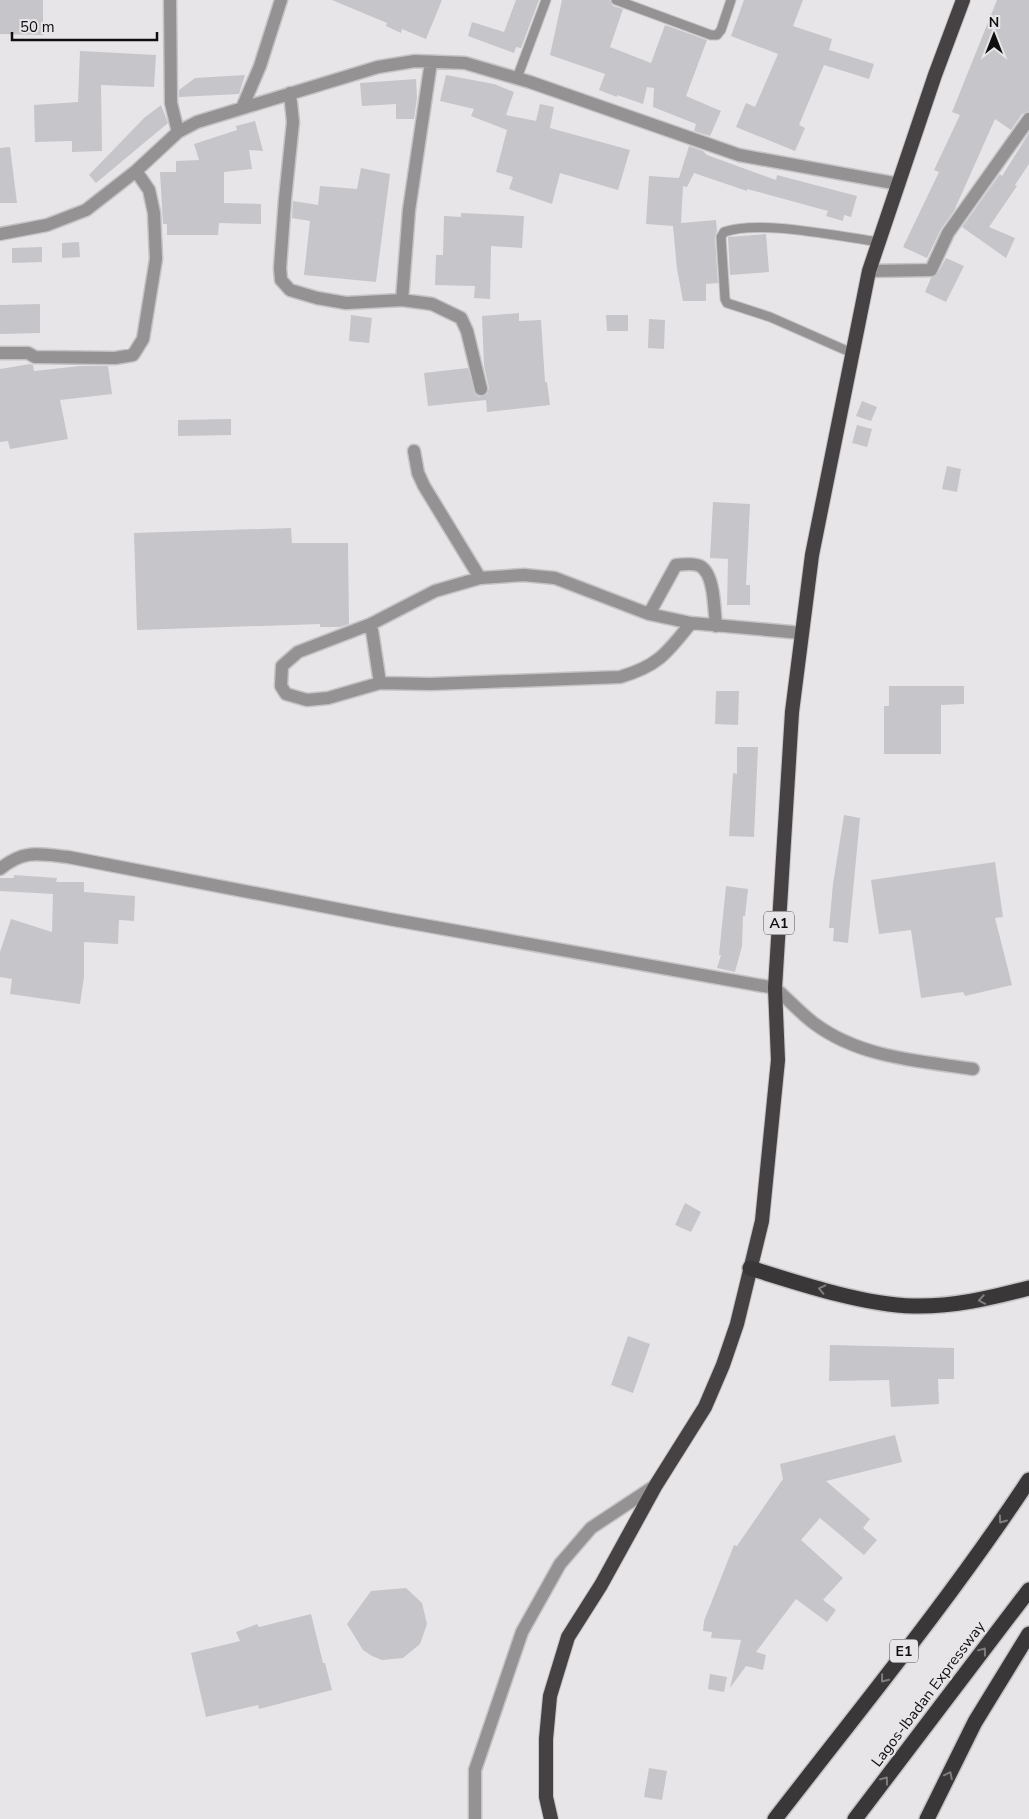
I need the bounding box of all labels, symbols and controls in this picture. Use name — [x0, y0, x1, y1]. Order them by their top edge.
scale bar — [12, 10, 158, 42]
north arrow — [969, 10, 1019, 60]
text: N — [989, 13, 999, 32]
text: 50 m — [20, 17, 55, 37]
road number: A1 — [764, 911, 794, 934]
one-way arrow — [817, 1284, 826, 1295]
one-way arrow — [977, 1294, 986, 1304]
one-way arrow — [999, 1514, 1007, 1523]
street label: Lagos-Ibadan Expressway — [867, 1617, 990, 1771]
road number: E1 — [890, 1640, 918, 1662]
one-way arrow — [977, 1647, 986, 1657]
one-way arrow — [881, 1673, 889, 1682]
one-way arrow — [943, 1771, 953, 1780]
one-way arrow — [879, 1777, 887, 1786]

